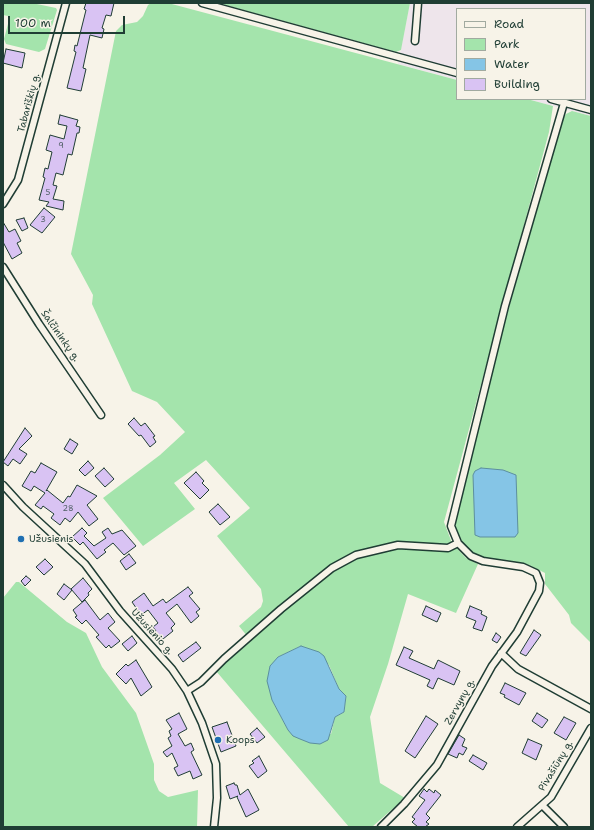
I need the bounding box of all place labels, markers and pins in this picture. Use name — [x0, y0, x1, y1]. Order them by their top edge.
place label: Užusienis — [29, 533, 74, 545]
marker: Užusienis — [16, 534, 26, 544]
place label: Koops — [226, 734, 255, 746]
marker: Koops — [213, 735, 223, 745]

